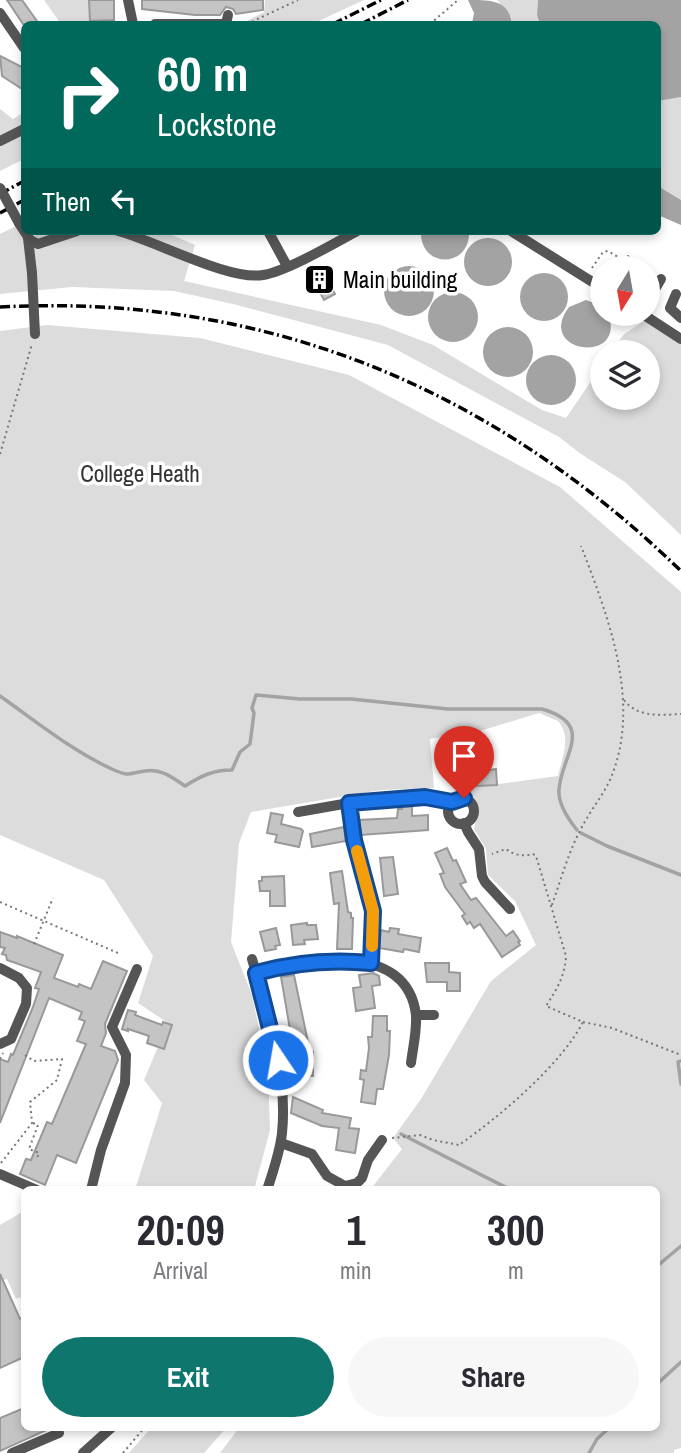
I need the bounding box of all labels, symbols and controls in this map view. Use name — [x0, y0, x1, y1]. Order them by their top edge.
text: 60 m — [157, 40, 249, 106]
icon: right — [42, 49, 133, 140]
text: Lockstone — [157, 103, 277, 146]
icon: left — [105, 182, 143, 220]
text: Then — [42, 184, 91, 219]
north arrow — [590, 256, 660, 326]
map controls — [590, 256, 660, 410]
building icon: Main building — [303, 263, 337, 297]
place label: Main building — [343, 264, 458, 295]
button: layers — [590, 340, 660, 410]
park label: College Heath — [80, 458, 200, 489]
pin — [434, 726, 494, 798]
icon: arrive — [445, 737, 483, 775]
position arrow — [241, 1023, 315, 1097]
text: 20:09 — [137, 1202, 225, 1258]
text: 1 — [346, 1202, 365, 1258]
text: 300 — [487, 1202, 545, 1258]
text: Arrival — [153, 1255, 208, 1286]
text: min — [340, 1255, 372, 1286]
text: m — [508, 1255, 524, 1286]
button: Exit — [42, 1337, 334, 1417]
button: Share — [348, 1337, 639, 1417]

